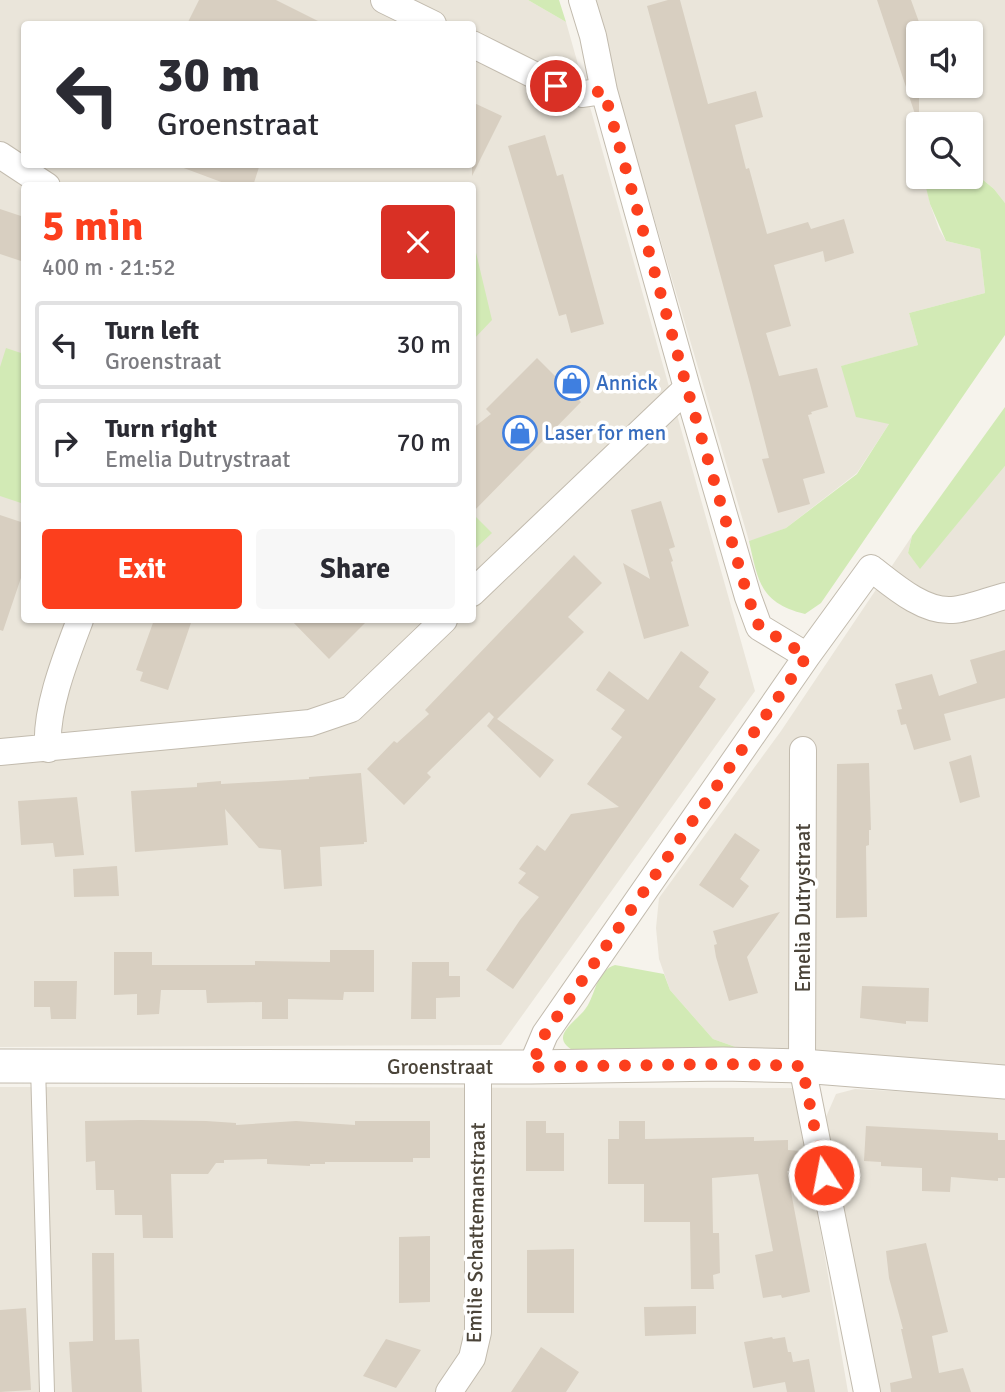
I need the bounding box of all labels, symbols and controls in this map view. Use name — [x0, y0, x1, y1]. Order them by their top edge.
map controls — [906, 21, 983, 189]
button: sound — [906, 21, 983, 98]
text: 30 m — [157, 45, 260, 105]
icon: left — [42, 49, 133, 140]
pin — [526, 56, 586, 116]
icon: arrive — [537, 67, 575, 105]
text: Groenstraat — [157, 105, 319, 144]
button: search — [906, 112, 983, 189]
text: 5 min — [42, 201, 143, 252]
button: close — [381, 205, 455, 279]
text: 400 m · 21:52 — [42, 253, 176, 282]
text: Turn left — [105, 315, 199, 347]
icon: left — [46, 326, 84, 364]
text: 30 m — [396, 329, 451, 361]
text: Groenstraat — [105, 347, 221, 376]
shop icon: Annick — [553, 364, 591, 402]
place label: Annick — [596, 370, 658, 396]
text: Turn right — [105, 413, 217, 445]
shop icon: Laser for men — [501, 414, 539, 452]
place label: Laser for men — [544, 420, 666, 446]
icon: right — [46, 424, 84, 462]
text: 70 m — [396, 427, 451, 459]
text: Emelia Dutrystraat — [105, 445, 290, 474]
button: Exit — [42, 529, 242, 609]
button: Share — [256, 529, 455, 609]
street label: Emelia Dutrystraat — [790, 823, 816, 993]
street label: Groenstraat — [387, 1054, 493, 1080]
street label: Emilie Schattemanstraat — [461, 1122, 491, 1344]
position arrow — [787, 1138, 861, 1212]

